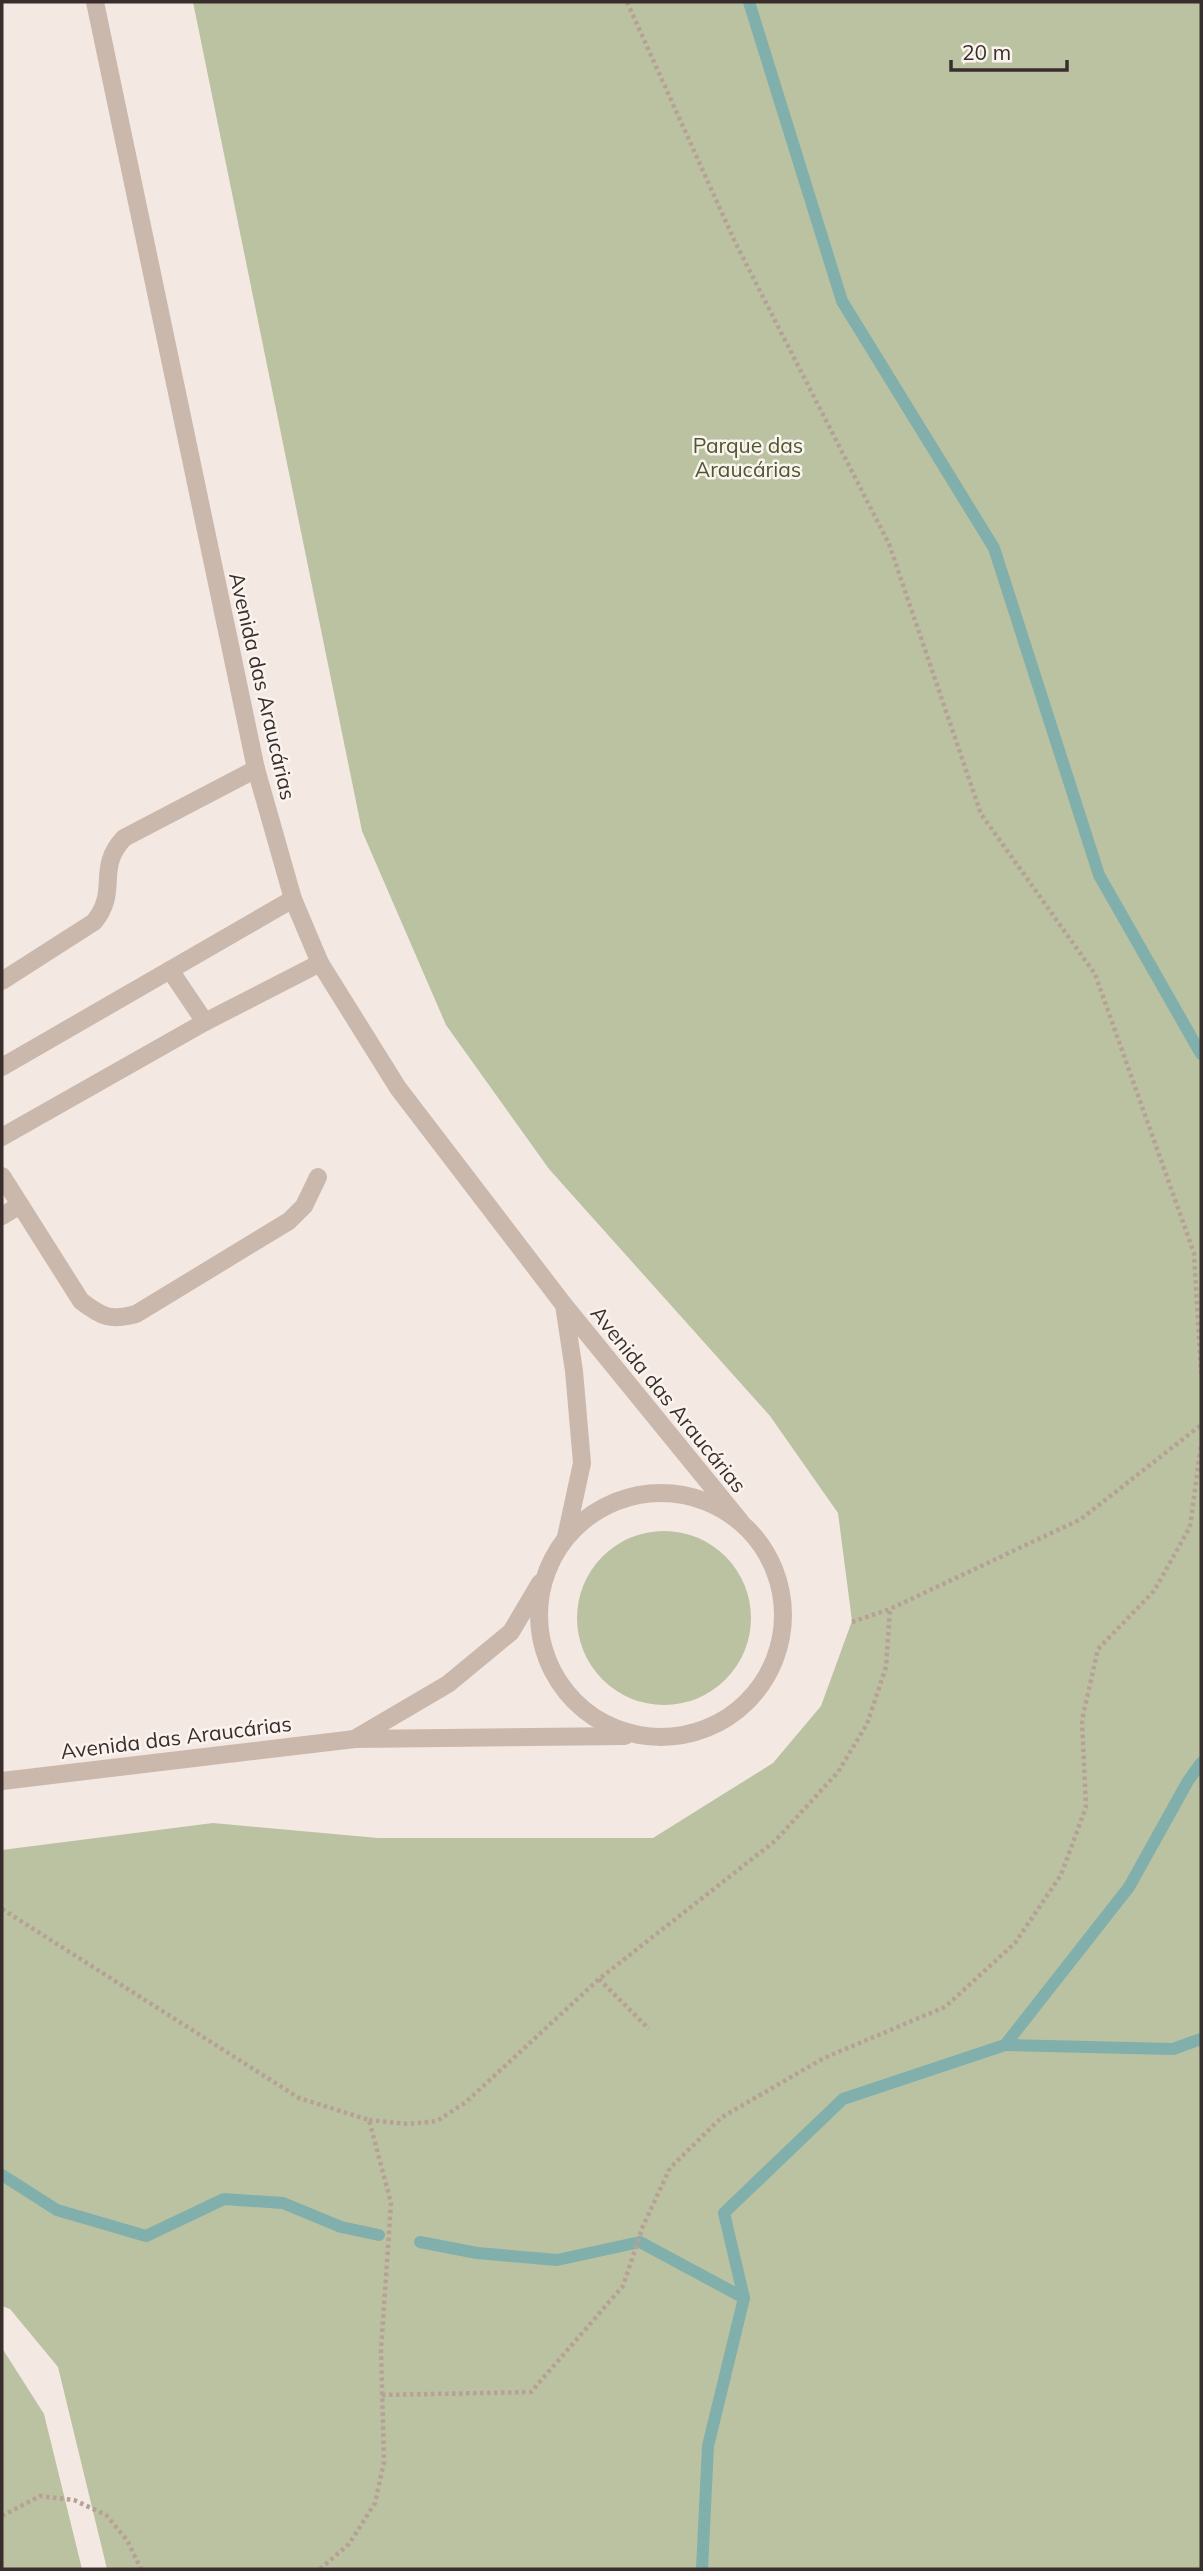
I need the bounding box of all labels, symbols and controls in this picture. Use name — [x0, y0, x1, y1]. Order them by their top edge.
scale bar — [951, 28, 1066, 72]
text: 20 m — [962, 39, 1011, 65]
park label: Parque das Araucárias — [693, 432, 803, 482]
street label: Avenida das Araucárias — [224, 570, 302, 802]
street label: Avenida das Araucárias — [586, 1300, 752, 1498]
street label: Avenida das Araucárias — [59, 1710, 293, 1764]

